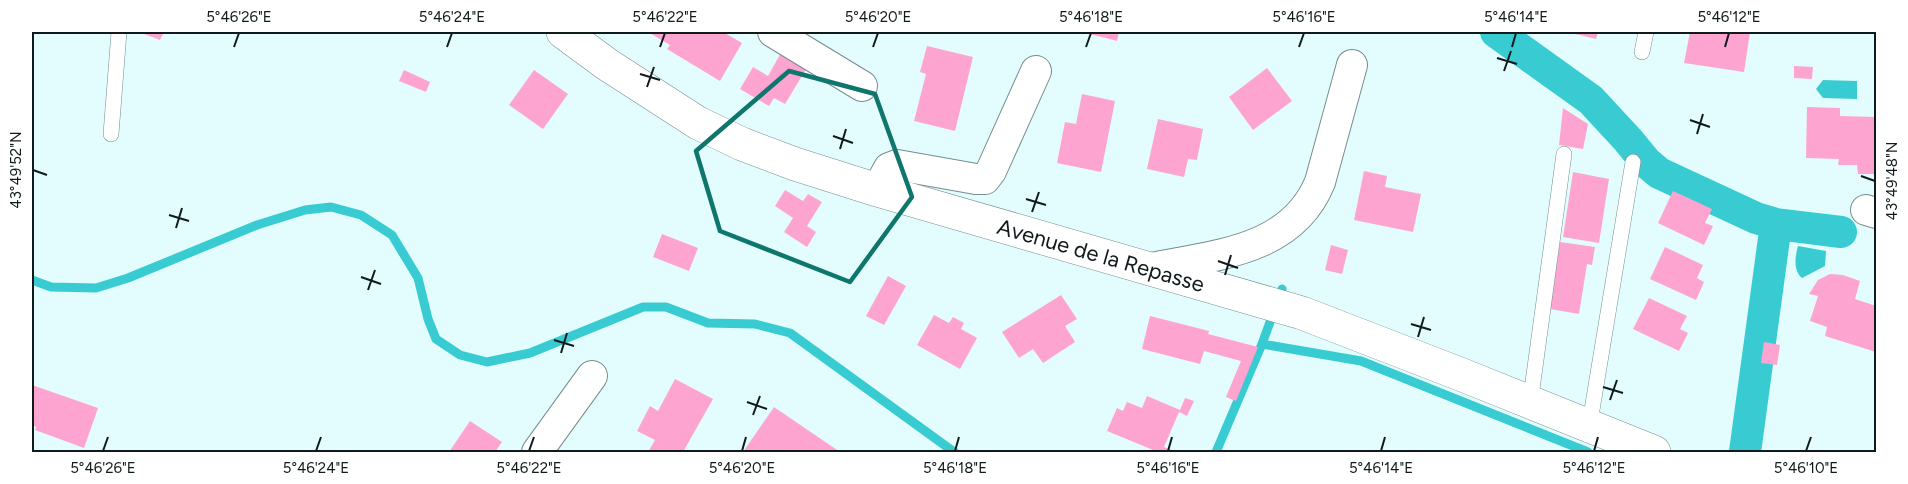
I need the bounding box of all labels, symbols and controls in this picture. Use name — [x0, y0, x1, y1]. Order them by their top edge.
text: 5°46'26"E — [206, 8, 272, 26]
text: 5°46'24"E — [419, 8, 485, 26]
text: 5°46'22"E — [632, 8, 698, 26]
text: 5°46'20"E — [845, 8, 911, 26]
text: 5°46'18"E — [1059, 8, 1123, 26]
text: 5°46'16"E — [1272, 8, 1336, 26]
text: 5°46'14"E — [1484, 8, 1548, 26]
text: 5°46'12"E — [1697, 8, 1761, 26]
text: 43°49'52"N — [7, 131, 25, 209]
text: 43°49'48"N — [1883, 142, 1901, 220]
street label: Avenue de la Repasse — [994, 213, 1208, 298]
text: 5°46'26"E — [70, 459, 136, 477]
text: 5°46'24"E — [283, 459, 349, 477]
text: 5°46'22"E — [496, 459, 562, 477]
text: 5°46'20"E — [709, 459, 775, 477]
text: 5°46'18"E — [923, 459, 987, 477]
text: 5°46'16"E — [1136, 459, 1200, 477]
text: 5°46'14"E — [1349, 459, 1413, 477]
text: 5°46'12"E — [1562, 459, 1626, 477]
text: 5°46'10"E — [1774, 459, 1838, 477]

